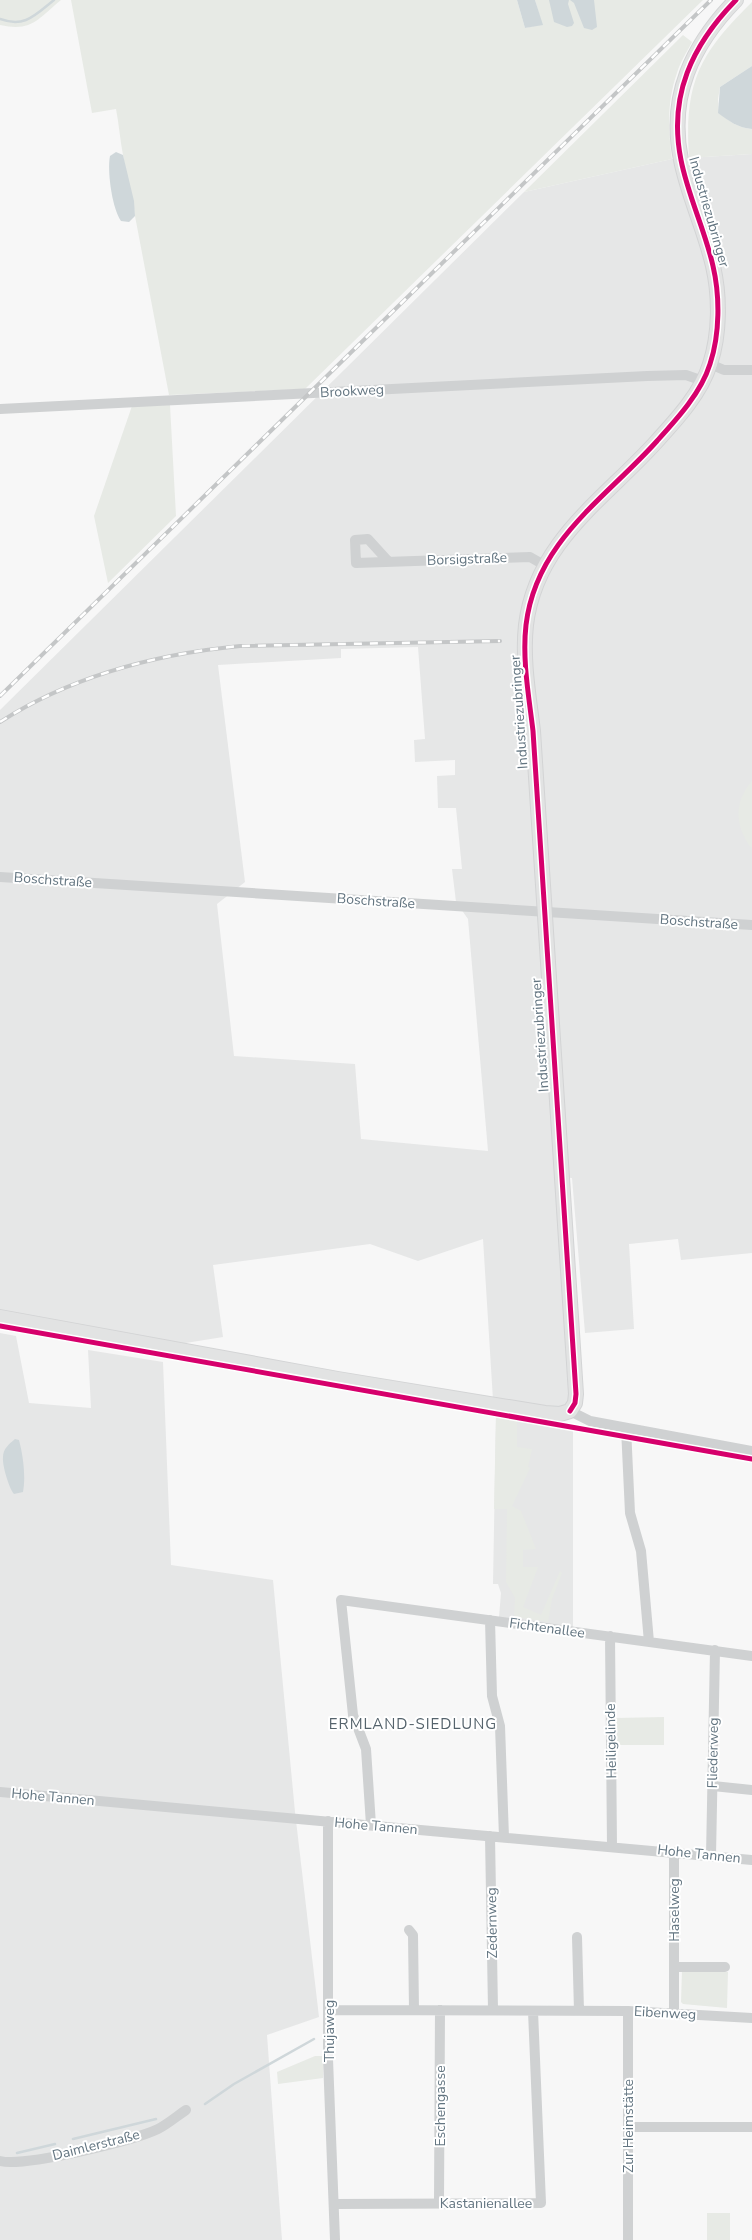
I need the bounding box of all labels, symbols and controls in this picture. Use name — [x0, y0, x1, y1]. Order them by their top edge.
street label: Industriezubringer — [684, 155, 734, 269]
street label: Brookweg — [320, 380, 384, 402]
street label: Borsigstraße — [427, 548, 507, 570]
street label: Industriezubringer — [506, 654, 532, 770]
street label: Boschstraße — [13, 868, 93, 892]
street label: Boschstraße — [336, 889, 416, 913]
street label: Boschstraße — [659, 910, 739, 934]
street label: Industriezubringer — [527, 977, 553, 1093]
street label: Fichtenallee — [508, 1613, 586, 1643]
street label: Heiligelinde — [601, 1703, 621, 1779]
district label: ERMLAND-SIEDLUNG — [329, 1714, 497, 1734]
street label: Fliederweg — [703, 1717, 723, 1789]
street label: Hohe Tannen — [11, 1784, 95, 1810]
street label: Hohe Tannen — [334, 1813, 418, 1839]
street label: Hohe Tannen — [656, 1840, 742, 1868]
street label: Haselweg — [665, 1878, 684, 1942]
street label: Zedernweg — [482, 1887, 502, 1959]
street label: Thujaweg — [320, 2000, 339, 2062]
street label: Eibenweg — [633, 2002, 697, 2024]
street label: Eschengasse — [431, 2065, 450, 2147]
street label: Zur Heimstätte — [619, 2079, 638, 2173]
street label: Daimlerstraße — [50, 2125, 142, 2165]
street label: Kastanienallee — [440, 2194, 532, 2213]

